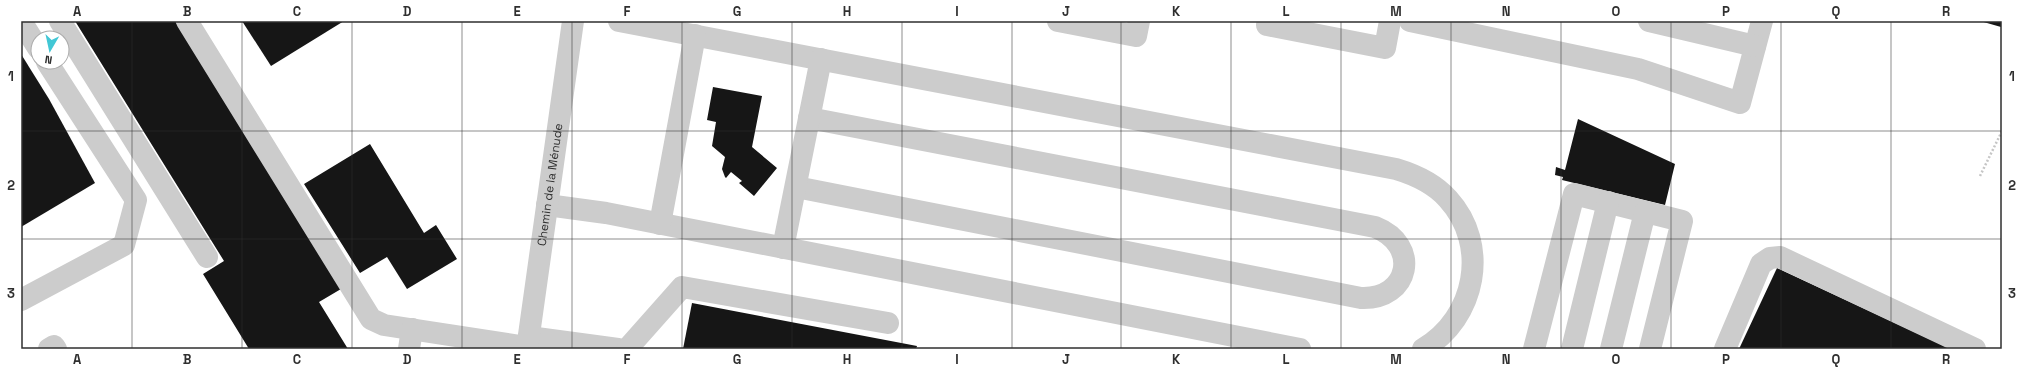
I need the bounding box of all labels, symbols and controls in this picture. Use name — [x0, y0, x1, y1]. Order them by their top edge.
text: A — [73, 3, 82, 20]
text: B — [183, 3, 192, 20]
text: C — [293, 3, 301, 20]
text: D — [403, 3, 412, 20]
text: E — [513, 3, 521, 20]
text: F — [624, 3, 631, 20]
text: G — [733, 3, 741, 20]
text: H — [843, 3, 851, 20]
text: I — [955, 3, 959, 20]
text: J — [1062, 3, 1070, 20]
text: K — [1172, 3, 1181, 20]
text: L — [1282, 3, 1290, 20]
text: M — [1390, 3, 1402, 20]
text: N — [1502, 3, 1510, 20]
text: O — [1612, 3, 1621, 20]
text: P — [1722, 3, 1730, 20]
text: Q — [1832, 3, 1841, 20]
text: R — [1942, 3, 1950, 20]
north arrow — [30, 30, 70, 70]
text: N — [44, 52, 53, 67]
text: 1 — [8, 68, 14, 85]
text: 1 — [2009, 68, 2015, 85]
street label: Chemin de la Ménude — [534, 122, 567, 247]
text: 2 — [7, 177, 15, 194]
text: 2 — [2008, 177, 2016, 194]
text: 3 — [7, 285, 15, 302]
text: 3 — [2008, 285, 2016, 302]
text: A — [73, 351, 82, 368]
text: B — [183, 351, 192, 368]
text: C — [293, 351, 301, 368]
text: D — [403, 351, 412, 368]
text: E — [513, 351, 521, 368]
text: F — [624, 351, 631, 368]
text: G — [733, 351, 741, 368]
text: H — [843, 351, 851, 368]
text: I — [955, 351, 959, 368]
text: J — [1062, 351, 1070, 368]
text: K — [1172, 351, 1181, 368]
text: L — [1282, 351, 1290, 368]
text: M — [1390, 351, 1402, 368]
text: N — [1502, 351, 1510, 368]
text: O — [1612, 351, 1621, 368]
text: P — [1722, 351, 1730, 368]
text: Q — [1832, 351, 1841, 368]
text: R — [1942, 351, 1950, 368]

